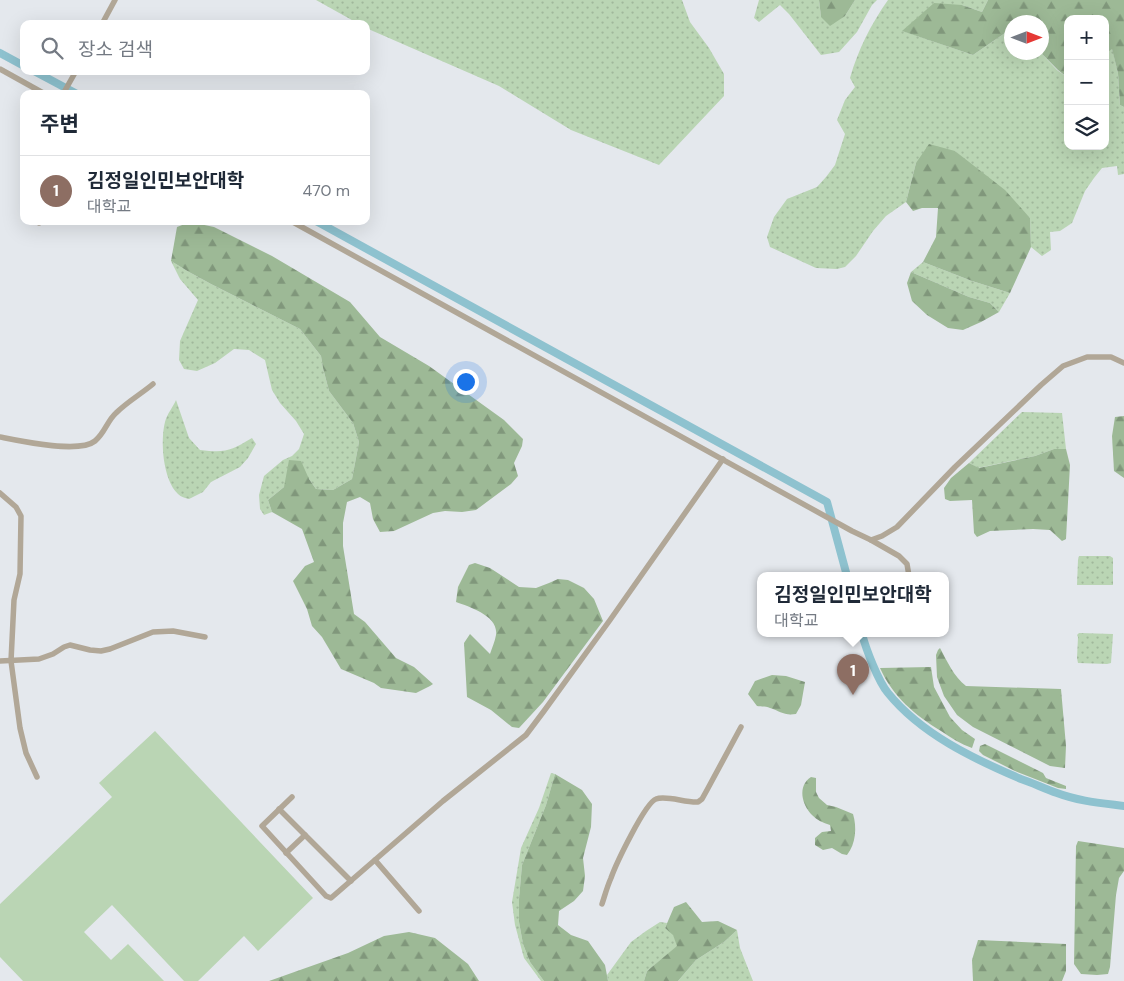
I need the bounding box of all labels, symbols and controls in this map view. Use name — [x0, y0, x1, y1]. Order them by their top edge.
north arrow — [1004, 15, 1049, 60]
map controls — [1064, 15, 1109, 150]
button: + — [1064, 15, 1109, 60]
search box — [20, 20, 370, 75]
icon: search — [38, 34, 66, 62]
text: 장소 검색 — [78, 37, 153, 62]
button: − — [1064, 60, 1109, 105]
button: layers — [1064, 105, 1109, 150]
text: 주변 — [40, 110, 79, 138]
text: 김정일인민보안대학 — [87, 168, 244, 193]
text: 1 — [53, 180, 59, 201]
text: 470 m — [303, 180, 350, 201]
text: 대학교 — [87, 196, 131, 217]
your location — [453, 369, 479, 395]
popup — [757, 572, 949, 637]
text: 김정일인민보안대학 — [774, 582, 932, 607]
text: 대학교 — [774, 610, 819, 631]
pin: 1 — [837, 654, 869, 695]

